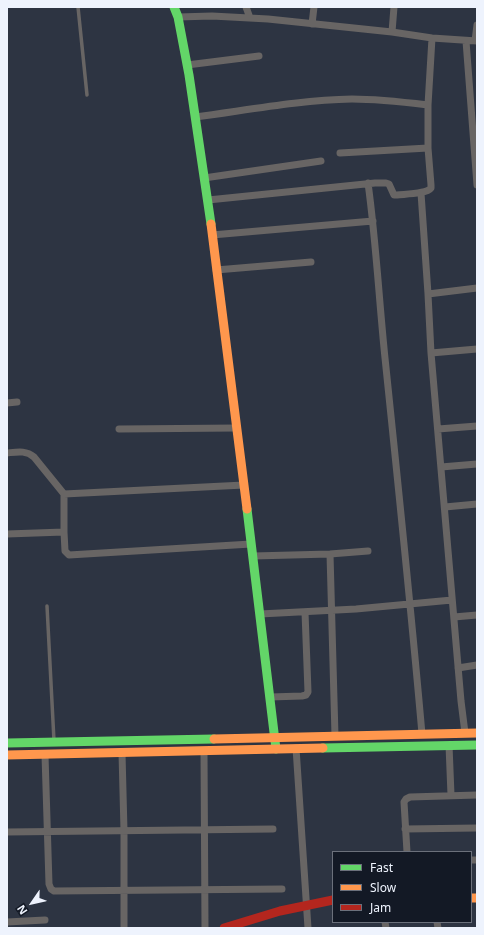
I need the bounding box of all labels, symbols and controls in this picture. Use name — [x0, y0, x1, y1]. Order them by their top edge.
legend — [332, 851, 472, 923]
text: Fast — [370, 859, 393, 876]
text: Slow — [370, 879, 396, 896]
north arrow — [12, 883, 52, 923]
text: Jam — [370, 899, 391, 916]
text: N — [13, 902, 30, 918]

